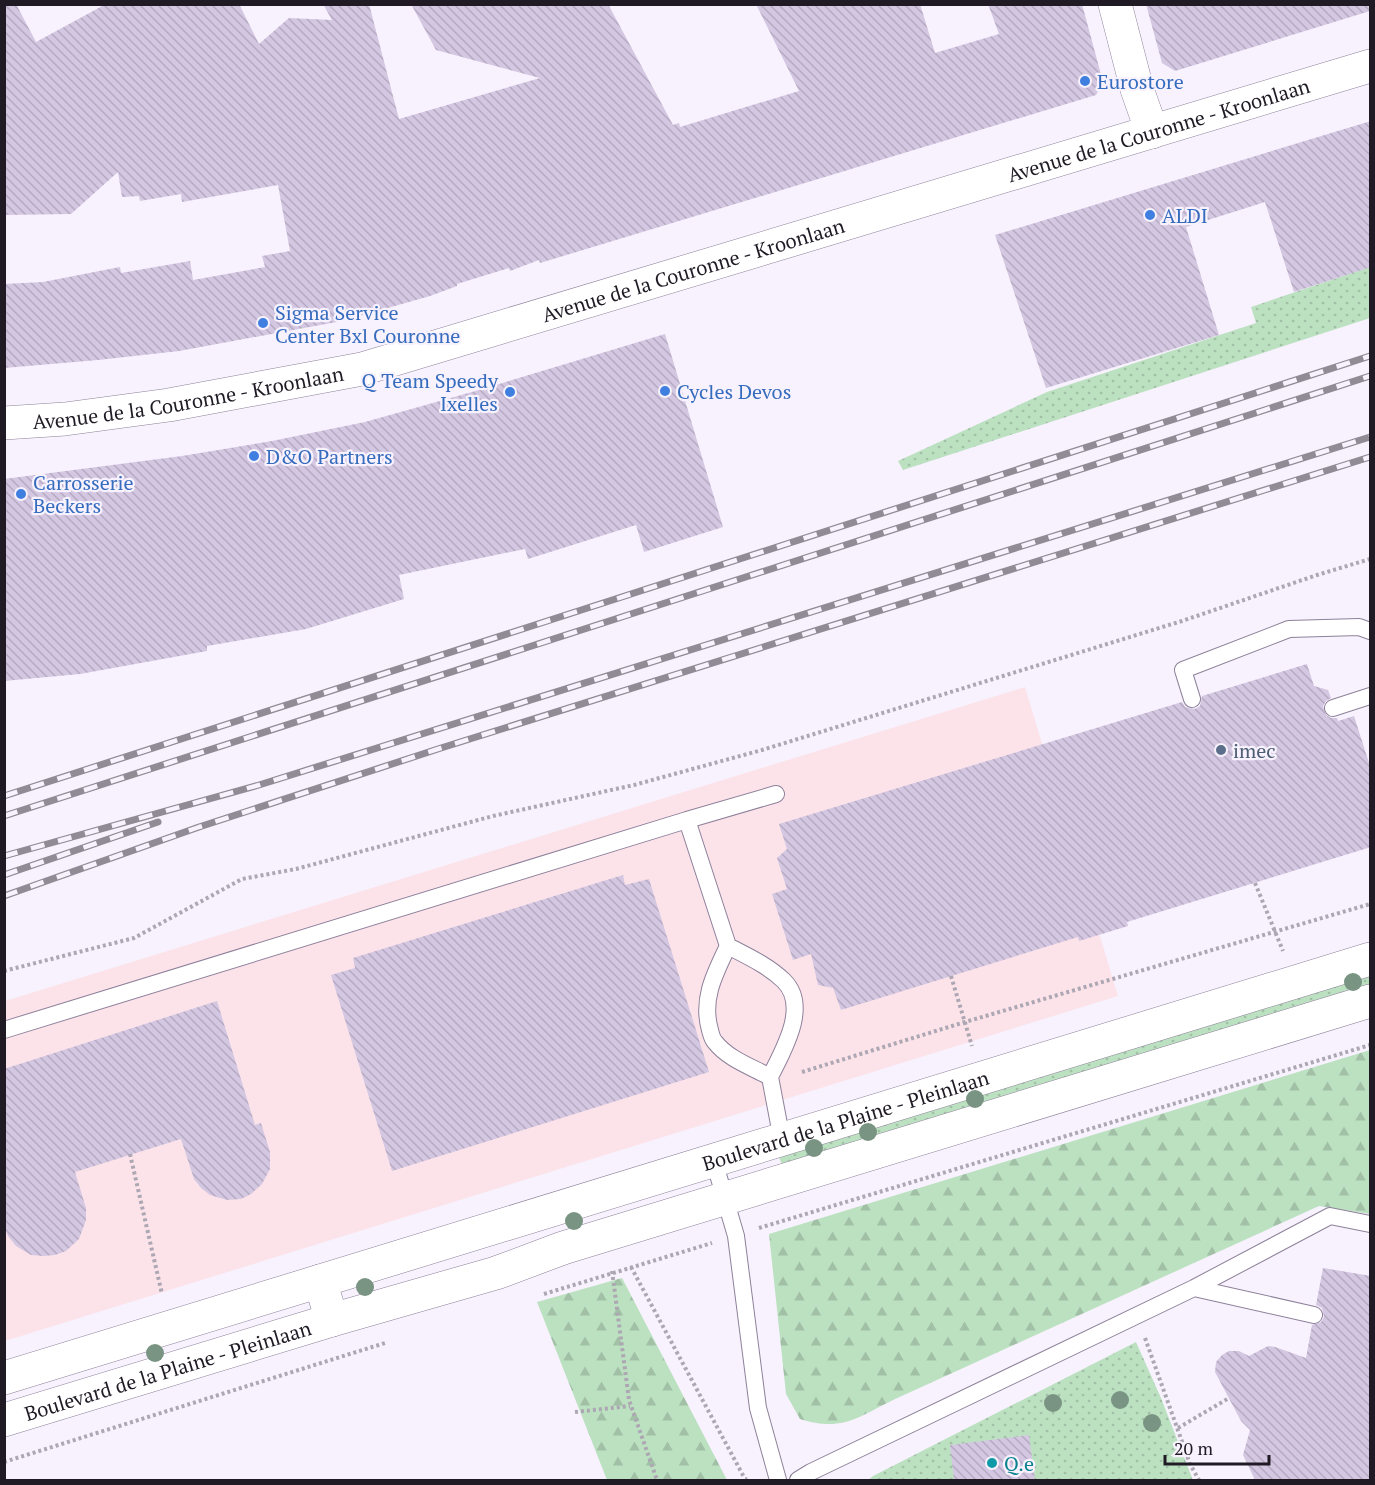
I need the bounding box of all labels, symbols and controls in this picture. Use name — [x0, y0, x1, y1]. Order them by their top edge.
place label: Eurostore — [1097, 68, 1184, 95]
street label: Avenue de la Couronne - Kroonlaan — [1004, 71, 1313, 188]
marker: Eurostore — [1078, 74, 1092, 88]
place label: ALDI — [1162, 202, 1208, 229]
marker: ALDI — [1143, 208, 1157, 222]
street label: Avenue de la Couronne - Kroonlaan — [539, 211, 848, 328]
place label: Sigma Service Center Bxl Couronne — [275, 299, 460, 349]
marker: Sigma Service Center Bxl Couronne — [256, 316, 270, 330]
street label: Avenue de la Couronne - Kroonlaan — [32, 359, 346, 435]
place label: Q Team Speedy Ixelles — [362, 367, 499, 417]
place label: Cycles Devos — [677, 378, 791, 405]
marker: Cycles Devos — [658, 384, 672, 398]
marker: Q Team Speedy Ixelles — [503, 385, 517, 399]
place label: D&O Partners — [266, 443, 393, 470]
marker: D&O Partners — [247, 449, 261, 463]
place label: Carrosserie Beckers — [33, 469, 134, 519]
marker: Carrosserie Beckers — [14, 487, 28, 501]
place label: imec — [1233, 737, 1276, 764]
marker: imec — [1214, 743, 1228, 757]
street label: Boulevard de la Plaine - Pleinlaan — [699, 1063, 992, 1177]
street label: Boulevard de la Plaine - Pleinlaan — [21, 1314, 314, 1427]
scale bar — [1165, 1428, 1268, 1466]
text: 20 m — [1174, 1436, 1214, 1460]
place label: Q.e — [1004, 1450, 1034, 1477]
marker: Q.e — [985, 1456, 999, 1470]

